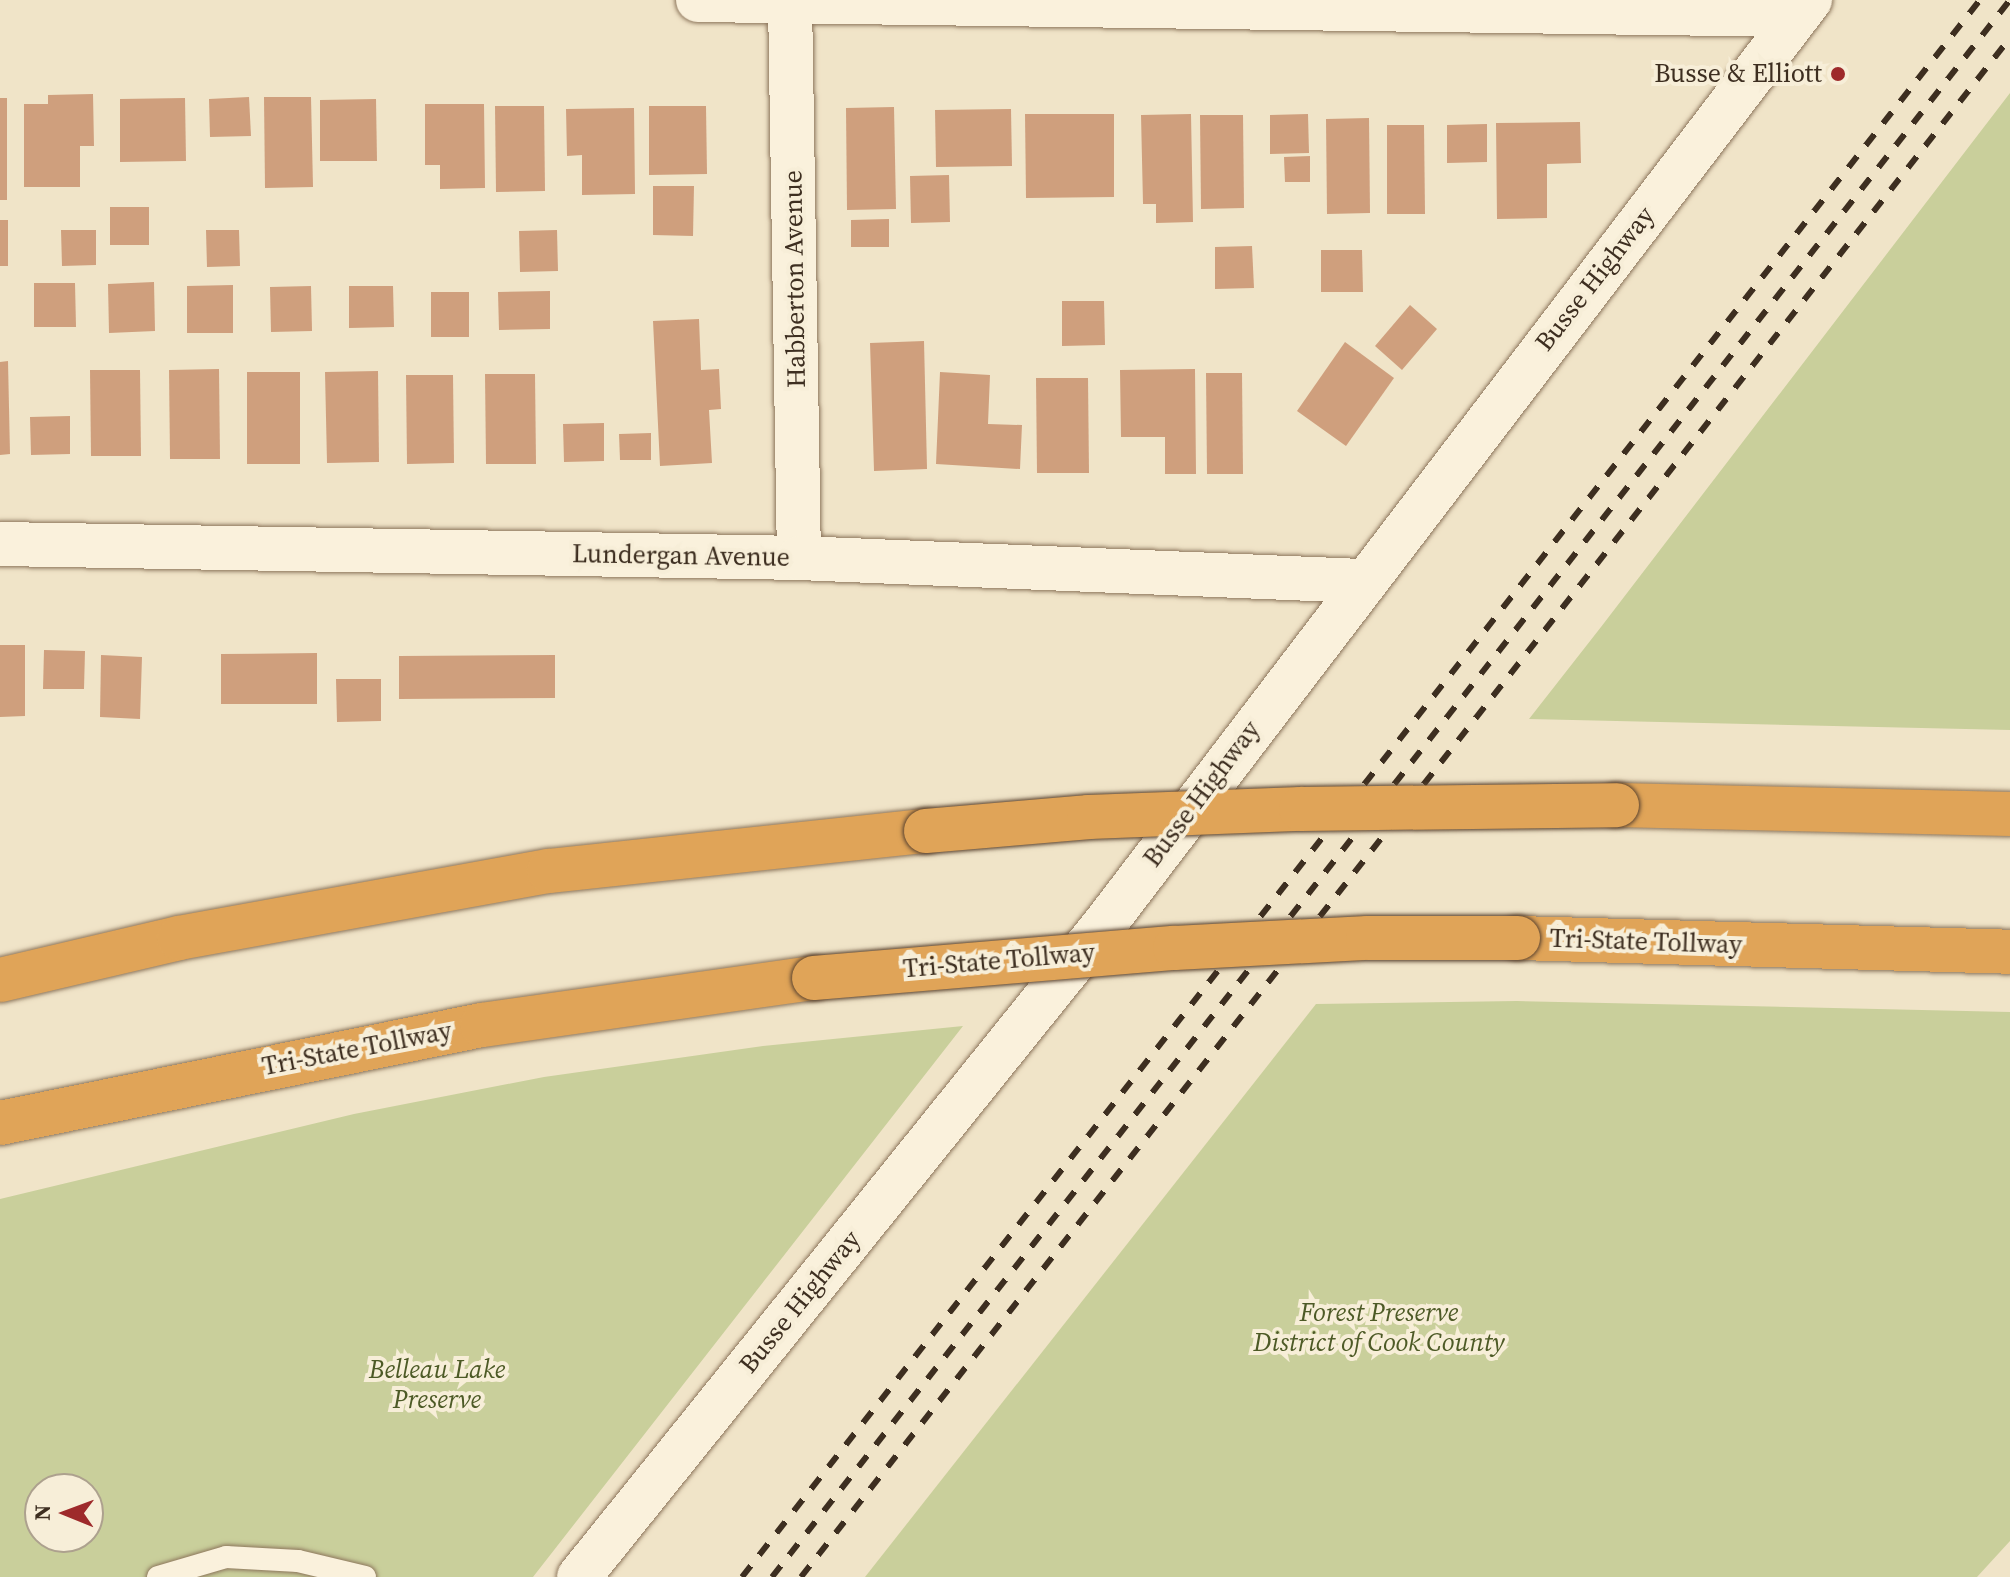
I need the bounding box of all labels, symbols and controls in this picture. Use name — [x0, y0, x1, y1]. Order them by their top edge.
place label: Busse & Elliott — [1654, 58, 1822, 90]
marker: Busse & Elliott — [1829, 65, 1847, 83]
street label: Habberton Avenue — [778, 170, 812, 388]
street label: Busse Highway — [1529, 200, 1661, 358]
street label: Lundergan Avenue — [572, 539, 790, 573]
street label: Busse Highway — [1137, 715, 1267, 873]
street label: Tri-State Tollway — [1549, 923, 1743, 961]
street label: Tri-State Tollway — [901, 937, 1097, 985]
street label: Tri-State Tollway — [259, 1015, 455, 1083]
street label: Busse Highway — [733, 1224, 867, 1380]
park label: Forest Preserve District of Cook County — [1253, 1297, 1505, 1358]
park label: Belleau Lake Preserve — [369, 1354, 505, 1416]
north arrow — [24, 1473, 104, 1553]
text: N — [27, 1504, 57, 1521]

